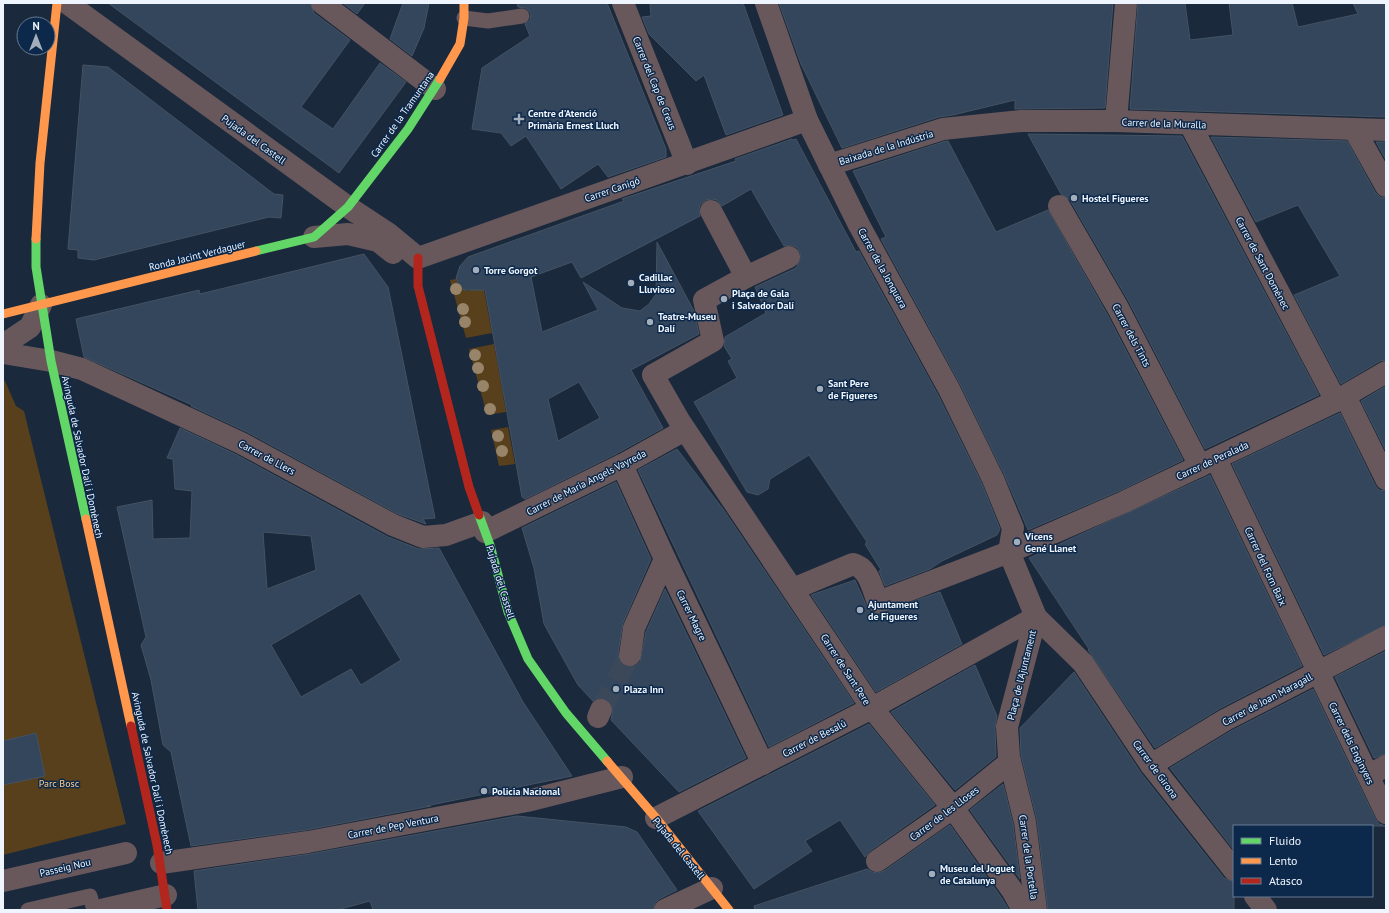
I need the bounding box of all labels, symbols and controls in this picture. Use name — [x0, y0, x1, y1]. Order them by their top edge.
north arrow — [16, 16, 56, 56]
text: N — [32, 19, 40, 33]
street label: Carrer del Cap de Creus — [630, 34, 679, 132]
street label: Carrer de la Tramuntana — [368, 69, 437, 160]
place label: Centre d'Atenció Primària Ernest Lluch — [528, 107, 619, 132]
street label: Pujada del Castell — [219, 112, 288, 167]
marker: Centre d'Atenció Primària Ernest Lluch — [513, 113, 525, 125]
street label: Carrer de la Muralla — [1121, 116, 1207, 131]
street label: Baixada de la Indústria — [837, 127, 935, 168]
street label: Carrer Canigó — [583, 174, 642, 205]
place label: Hostel Figueres — [1082, 192, 1149, 205]
marker: Hostel Figueres — [1069, 193, 1079, 203]
street label: Carrer de Sant Domènec — [1233, 215, 1293, 312]
street label: Carrer de la Jonquera — [855, 226, 910, 311]
street label: Ronda Jacint Verdaguer — [148, 237, 247, 274]
place label: Torre Gorgot — [484, 264, 538, 277]
marker: Torre Gorgot — [471, 265, 481, 275]
place label: Cadillac Lluvioso — [639, 271, 676, 296]
marker: Cadillac Lluvioso — [626, 278, 636, 288]
place label: Plaça de Gala i Salvador Dalí — [732, 287, 794, 312]
marker: Plaça de Gala i Salvador Dalí — [719, 294, 729, 304]
street label: Carrer dels Tints — [1109, 301, 1154, 369]
place label: Teatre-Museu Dalí — [658, 310, 716, 335]
marker: Teatre-Museu Dalí — [645, 317, 655, 327]
street label: Avinguda de Salvador Dalí i Domènech — [59, 375, 106, 540]
place label: Sant Pere de Figueres — [828, 377, 877, 402]
marker: Sant Pere de Figueres — [815, 384, 825, 394]
street label: Carrer de Llers — [236, 437, 297, 478]
street label: Carrer de Peralada — [1174, 438, 1251, 483]
street label: Carrer de Maria Angels Vayreda — [524, 447, 648, 518]
street label: Carrer del Forn Baix — [1242, 525, 1289, 608]
place label: Vicens Gené Llanet — [1024, 530, 1077, 555]
marker: Vicens Gené Llanet — [1012, 537, 1022, 547]
street label: Pujada del Castell — [483, 544, 518, 621]
street label: Carrer Magre — [674, 588, 709, 643]
place label: Ajuntament de Figueres — [868, 598, 919, 623]
marker: Ajuntament de Figueres — [855, 605, 865, 615]
street label: Plaça de l'Ajuntament — [1004, 628, 1039, 722]
street label: Carrer de Sant Pere — [818, 631, 873, 707]
street label: Carrer de Joan Maragall — [1220, 670, 1315, 729]
place label: Plaza Inn — [624, 683, 663, 696]
marker: Plaza Inn — [611, 684, 621, 694]
street label: Avinguda de Salvador Dalí i Domènech — [129, 691, 176, 856]
street label: Carrer dels Enginyers — [1326, 700, 1377, 787]
street label: Carrer de Besalú — [780, 717, 848, 760]
street label: Carrer de Girona — [1130, 737, 1181, 801]
park label: Parc Bosc — [39, 777, 80, 790]
street label: Carrer de les Lloses — [907, 783, 982, 844]
place label: Policia Nacional — [492, 785, 560, 798]
marker: Policia Nacional — [479, 786, 489, 796]
street label: Carrer de Pep Ventura — [346, 811, 440, 842]
street label: Carrer de la Portella — [1016, 814, 1041, 900]
street label: Pujada del Castell — [650, 815, 708, 882]
legend — [1233, 825, 1373, 897]
text: Fluido — [1269, 833, 1301, 848]
text: Lento — [1269, 853, 1298, 868]
street label: Passeig Nou — [38, 855, 92, 880]
place label: Museu del Joguet de Catalunya — [940, 862, 1015, 887]
marker: Museu del Joguet de Catalunya — [927, 869, 937, 879]
text: Atasco — [1269, 873, 1302, 888]

